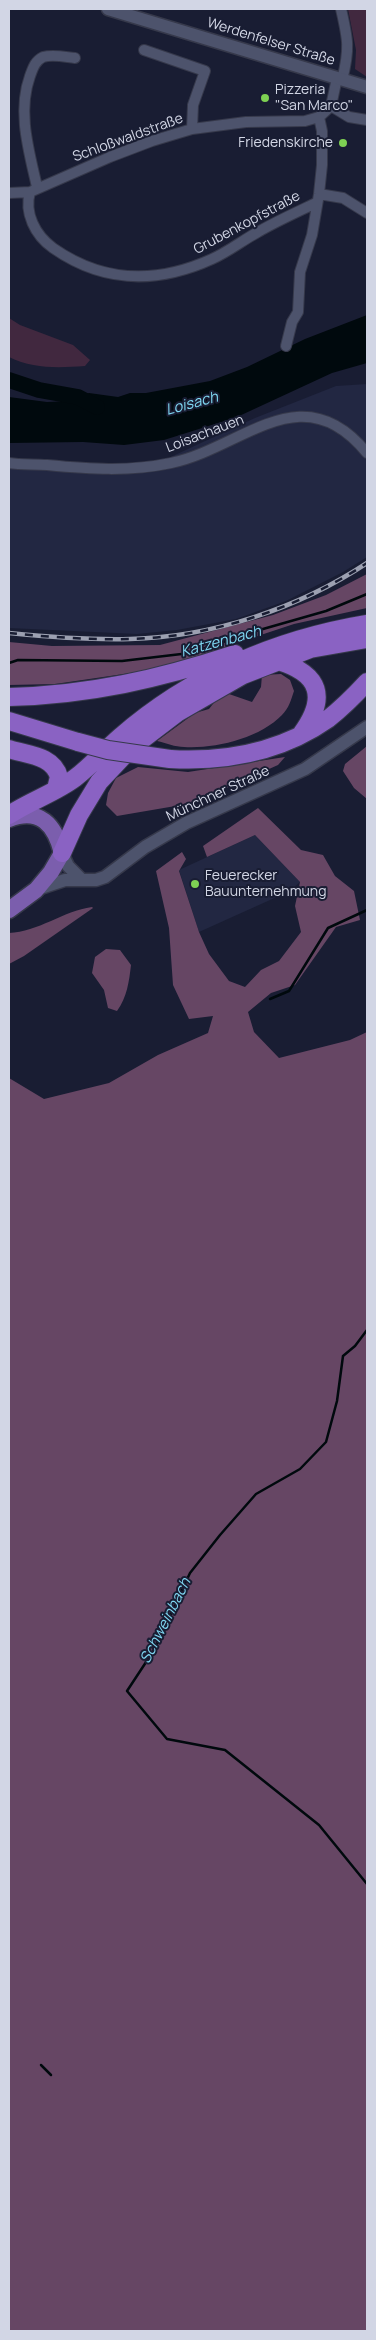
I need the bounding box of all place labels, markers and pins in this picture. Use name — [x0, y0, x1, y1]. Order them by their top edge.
place label: Pizzeria "San Marco" — [275, 82, 353, 114]
marker: Pizzeria "San Marco" — [259, 92, 271, 104]
place label: Friedenskirche — [238, 135, 333, 151]
marker: Friedenskirche — [337, 137, 349, 149]
place label: Feuerecker Bauunternehmung — [205, 868, 326, 900]
marker: Feuerecker Bauunternehmung — [189, 878, 201, 890]

